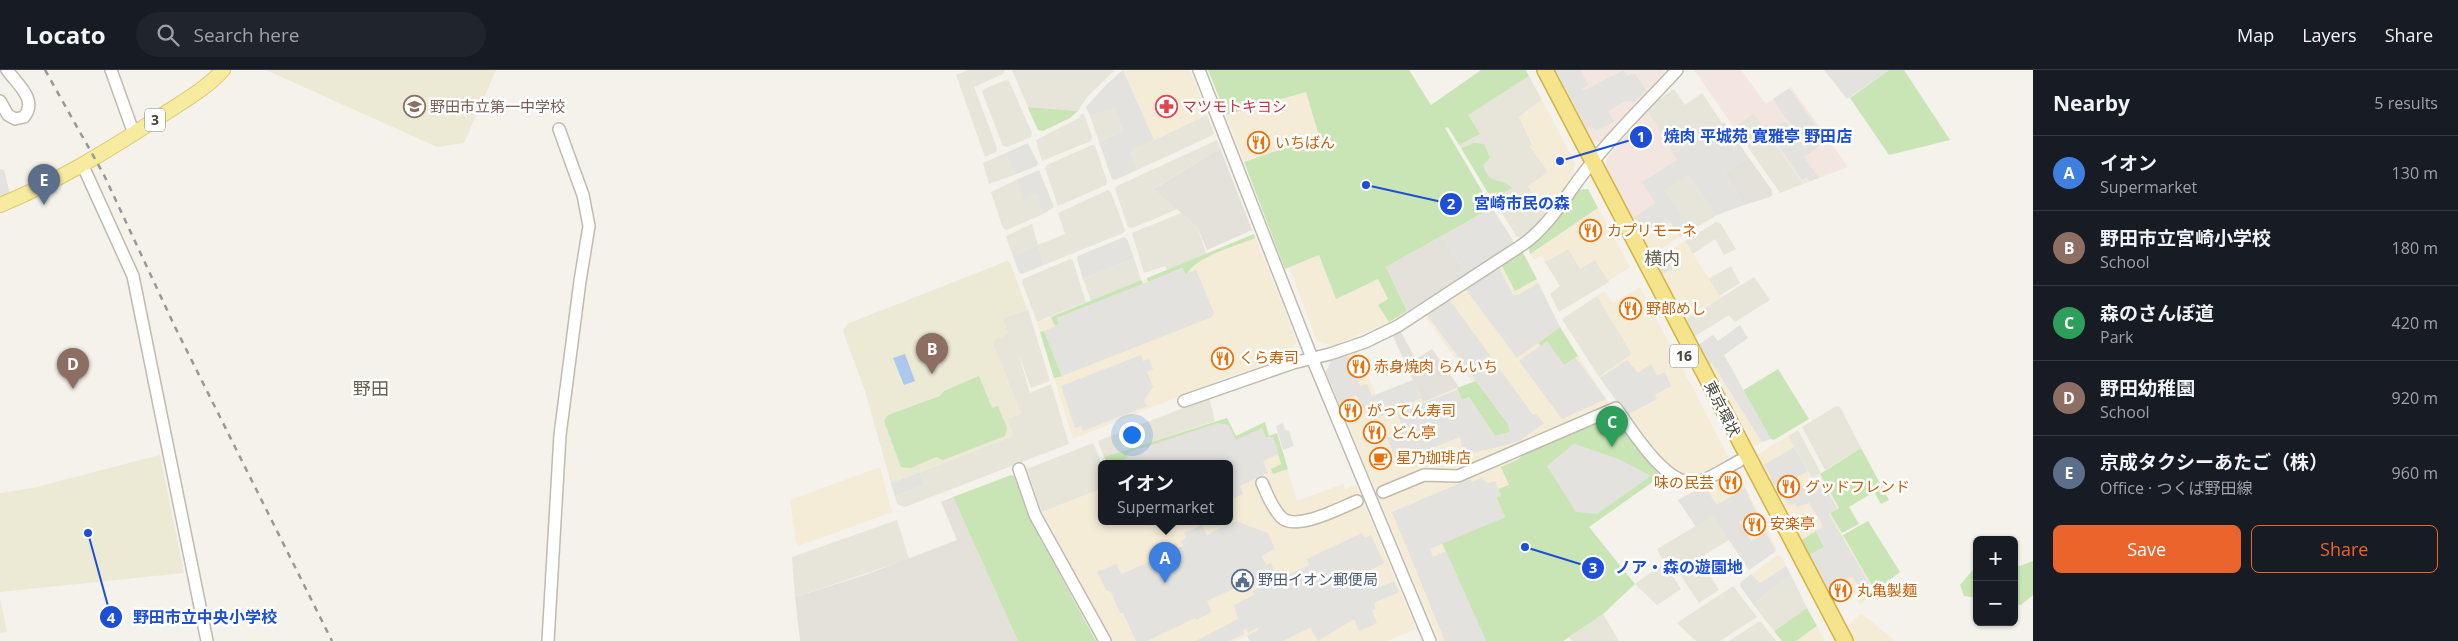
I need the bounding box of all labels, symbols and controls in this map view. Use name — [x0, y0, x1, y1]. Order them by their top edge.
search box — [136, 12, 486, 57]
text: Locato — [25, 18, 106, 51]
icon: search — [154, 21, 182, 49]
text: Search here — [194, 22, 299, 48]
text: Map — [2237, 23, 2274, 47]
text: Layers — [2302, 23, 2357, 47]
text: Share — [2385, 23, 2433, 47]
text: Nearby — [2053, 89, 2130, 117]
text: 5 results — [2374, 92, 2438, 114]
school or university icon: 野田市立第一中学校 — [402, 95, 426, 119]
pharmacy icon: マツモトキヨシ — [1154, 95, 1178, 119]
place label: 野田市立第一中学校 — [430, 96, 565, 116]
place label: マツモトキヨシ — [1182, 96, 1287, 116]
road number: 3 — [145, 108, 165, 132]
callout: 焼肉 平城苑 寛雅亭 野田店 — [1628, 121, 1862, 152]
text: 焼肉 平城苑 寛雅亭 野田店 — [1664, 125, 1852, 147]
text: 1 — [1637, 126, 1645, 146]
restaurant icon: いちばん — [1247, 131, 1271, 155]
place label: いちばん — [1275, 132, 1335, 152]
text: イオン — [2100, 150, 2157, 176]
text: A — [2063, 162, 2075, 184]
text: 130 m — [2392, 162, 2438, 184]
pin: E — [28, 164, 60, 205]
text: Supermarket — [2100, 176, 2197, 198]
callout: 宮崎市民の森 — [1439, 188, 1580, 219]
text: 宮崎市民の森 — [1474, 192, 1570, 214]
text: 2 — [1447, 193, 1456, 213]
restaurant icon: カプリモーネ — [1579, 219, 1603, 243]
place label: カプリモーネ — [1607, 220, 1697, 240]
text: 野田市立宮崎小学校 — [2100, 225, 2271, 251]
text: B — [2064, 237, 2074, 259]
text: 180 m — [2392, 237, 2438, 259]
district label: 横内 — [1644, 246, 1680, 270]
text: School — [2100, 251, 2150, 273]
restaurant icon: 野郎めし — [1618, 297, 1642, 321]
place label: 野郎めし — [1646, 298, 1706, 318]
text: 森のさんぽ道 — [2100, 300, 2214, 326]
text: C — [2064, 312, 2074, 334]
text: 420 m — [2392, 312, 2438, 334]
text: Park — [2100, 326, 2133, 348]
pin: B — [916, 333, 948, 374]
road number: 16 — [1670, 344, 1698, 368]
restaurant icon: くら寿司 — [1211, 346, 1235, 370]
place label: くら寿司 — [1239, 347, 1299, 367]
pin: D — [57, 348, 89, 389]
restaurant icon: 赤身焼肉 らんいち — [1346, 355, 1370, 379]
place label: 赤身焼肉 らんいち — [1374, 356, 1498, 376]
text: 野田幼稚園 — [2100, 375, 2195, 401]
district label: 野田 — [353, 376, 389, 400]
street label: 東京環状 — [1700, 377, 1745, 440]
text: D — [2063, 387, 2075, 409]
text: 920 m — [2392, 387, 2438, 409]
restaurant icon: がってん寿司 — [1339, 399, 1363, 423]
place label: がってん寿司 — [1367, 400, 1456, 420]
text: School — [2100, 401, 2150, 423]
pin: C — [1596, 406, 1628, 447]
restaurant icon: どん亭 — [1363, 421, 1387, 445]
your location — [1119, 422, 1145, 448]
place label: どん亭 — [1391, 422, 1436, 442]
cafe icon: 星乃珈琲店 — [1368, 446, 1392, 470]
place label: 星乃珈琲店 — [1396, 447, 1471, 467]
text: 京成タクシーあたご（株） — [2100, 449, 2328, 475]
popup — [1098, 460, 1233, 525]
text: E — [2065, 462, 2073, 484]
text: 960 m — [2392, 462, 2438, 484]
text: イオン — [1117, 470, 1174, 496]
restaurant icon: 味の民芸 — [1718, 471, 1742, 495]
place label: 味の民芸 — [1654, 472, 1714, 492]
restaurant icon: グッドフレンド — [1777, 475, 1801, 499]
place label: グッドフレンド — [1805, 476, 1910, 496]
text: Office · つくば野田線 — [2100, 477, 2252, 499]
text: Supermarket — [1117, 496, 1214, 518]
restaurant icon: 安楽亭 — [1742, 512, 1766, 536]
place label: 安楽亭 — [1770, 513, 1815, 533]
button: Save — [2053, 525, 2241, 573]
button: Share — [2251, 525, 2438, 573]
map controls — [1973, 536, 2018, 626]
button: + — [1973, 536, 2018, 581]
pin: A — [1149, 542, 1181, 583]
callout: ノア・森の遊園地 — [1580, 552, 1753, 583]
text: ノア・森の遊園地 — [1615, 556, 1743, 578]
text: 3 — [1589, 557, 1597, 577]
public building icon: 野田イオン郵便局 — [1230, 568, 1254, 592]
place label: 野田イオン郵便局 — [1258, 569, 1378, 589]
restaurant icon: 丸亀製麺 — [1829, 579, 1853, 603]
place label: 丸亀製麺 — [1857, 580, 1917, 600]
button: − — [1973, 581, 2018, 626]
callout: 野田市立中央小学校 — [98, 602, 287, 633]
text: 野田市立中央小学校 — [133, 606, 277, 628]
text: 4 — [107, 607, 116, 627]

